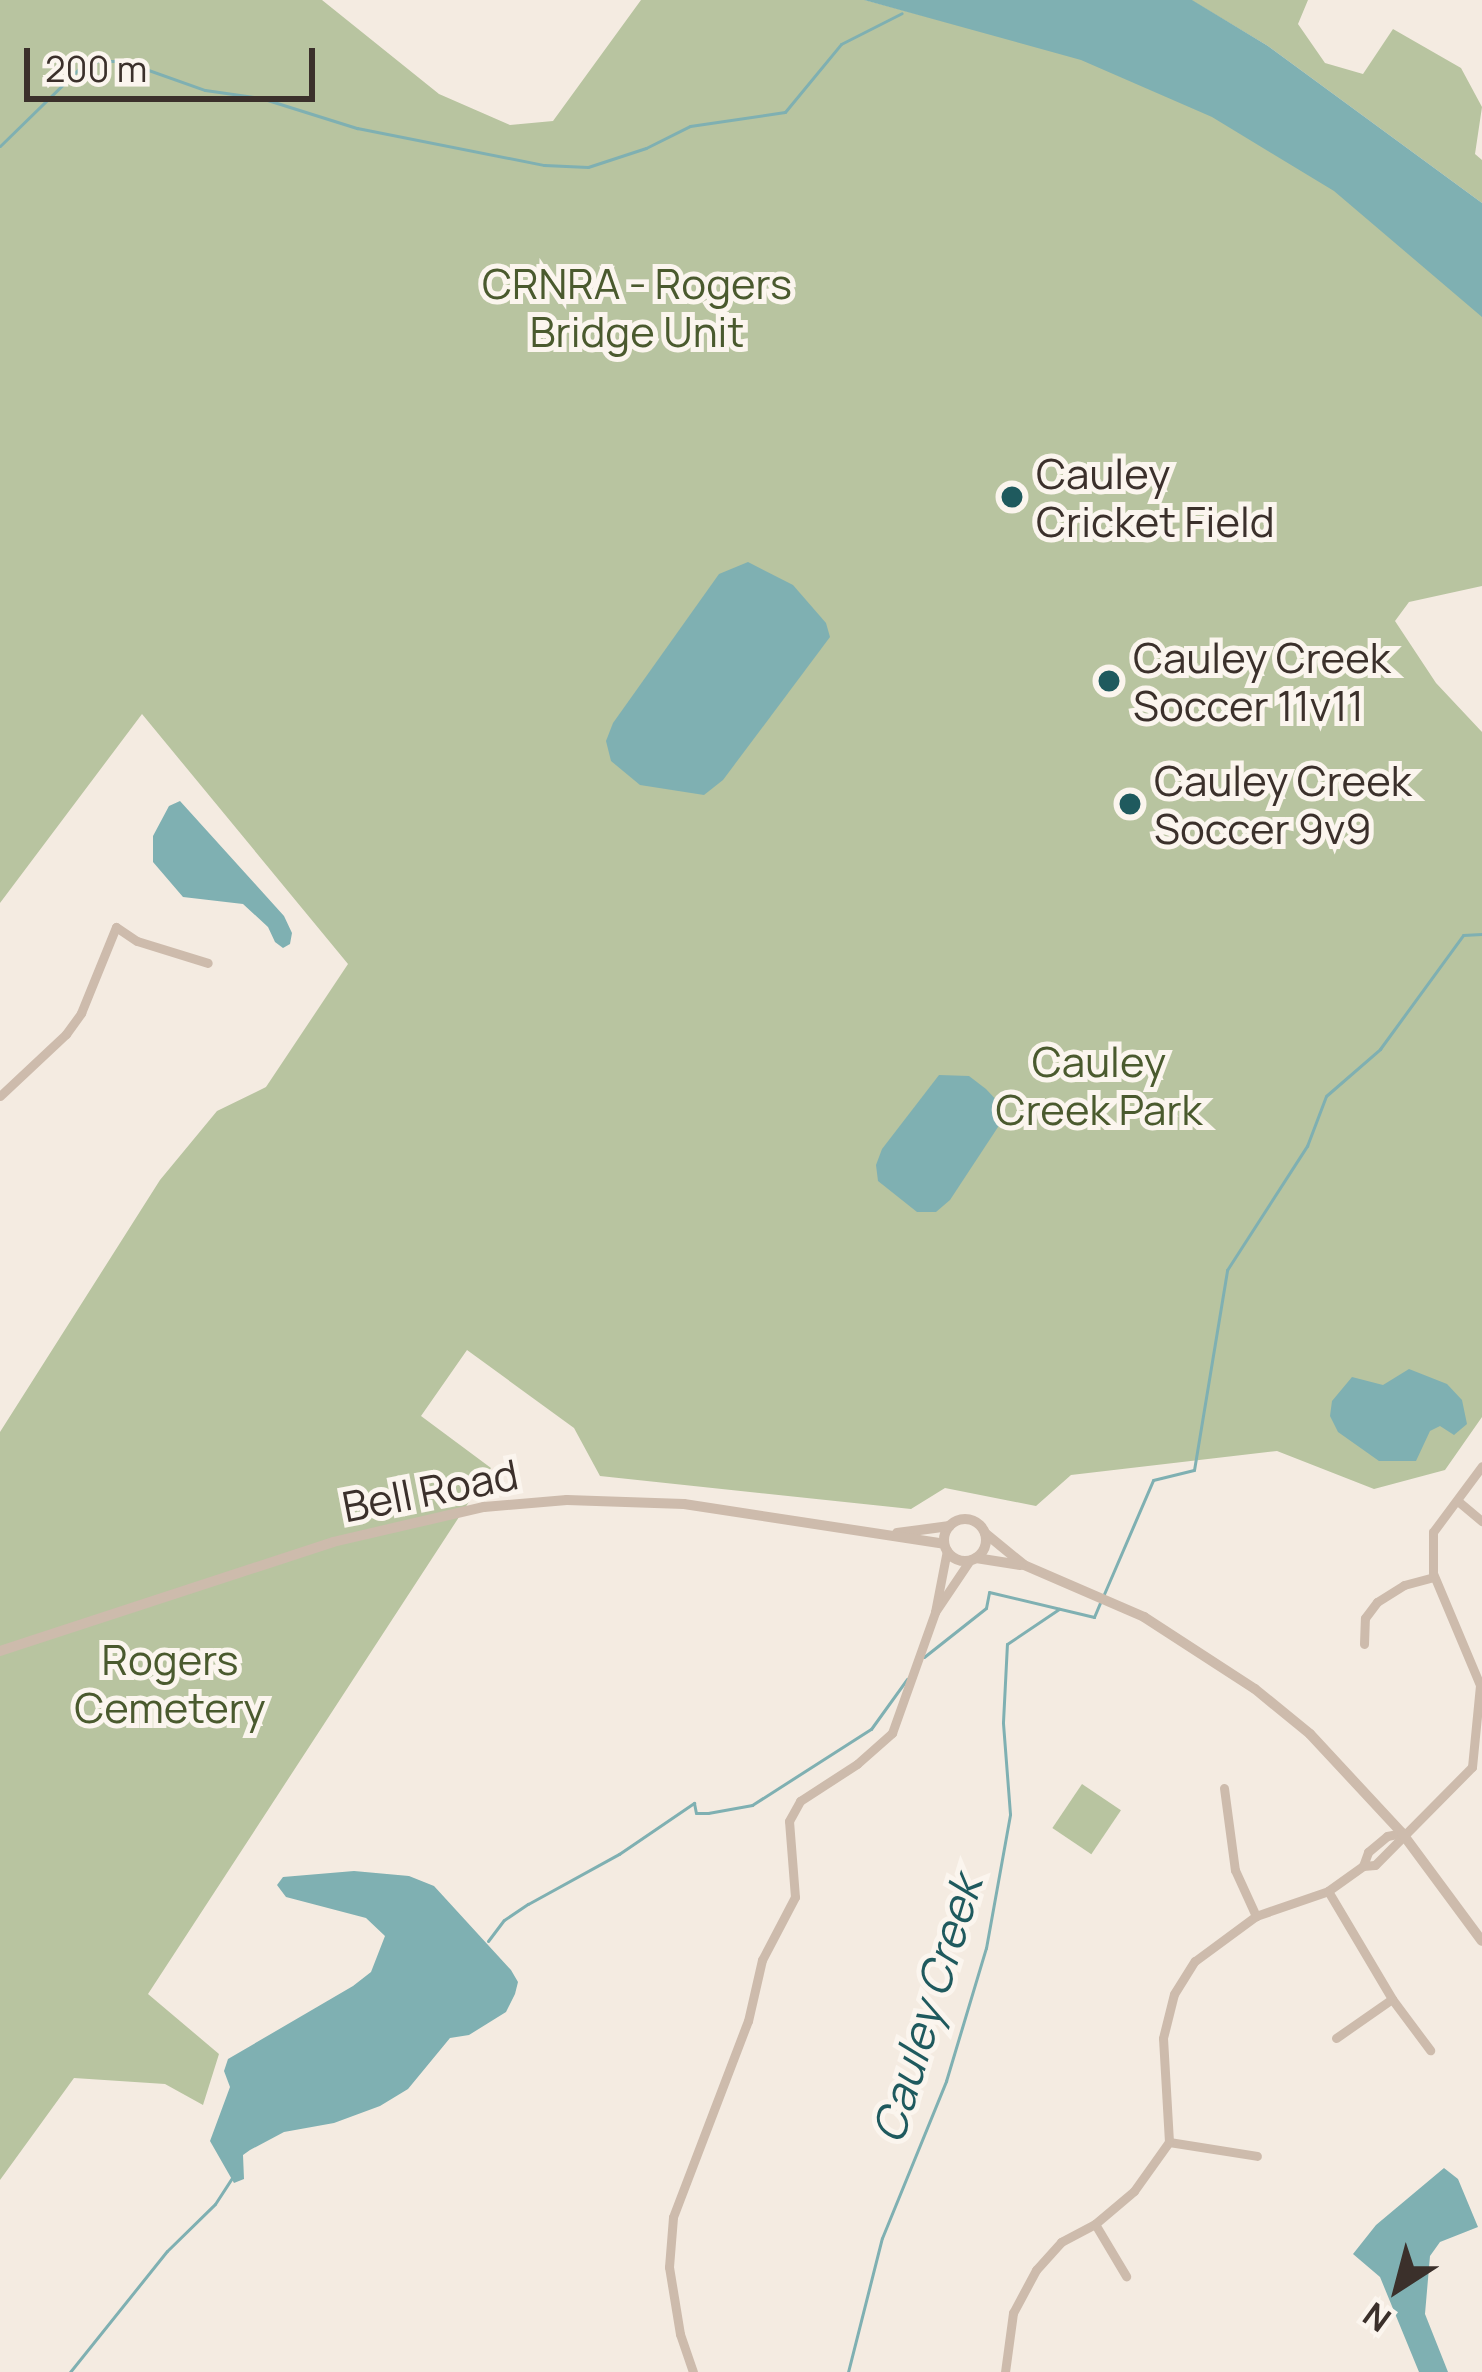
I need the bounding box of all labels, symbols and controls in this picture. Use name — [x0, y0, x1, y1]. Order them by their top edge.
scale bar — [30, 24, 321, 98]
text: 200 m — [45, 44, 147, 93]
park label: CRNRA - Rogers Bridge Unit — [482, 258, 792, 356]
place label: Cauley Cricket Field — [1036, 448, 1275, 546]
marker: Cauley Cricket Field — [999, 484, 1025, 510]
place label: Cauley Creek Soccer 11v11 — [1133, 632, 1391, 730]
marker: Cauley Creek Soccer 11v11 — [1096, 668, 1122, 694]
place label: Cauley Creek Soccer 9v9 — [1154, 755, 1412, 854]
marker: Cauley Creek Soccer 9v9 — [1117, 791, 1143, 817]
park label: Cauley Creek Park — [996, 1036, 1202, 1134]
street label: Bell Road — [338, 1448, 522, 1532]
park label: Rogers Cemetery — [74, 1634, 266, 1732]
water label: Cauley Creek — [861, 1869, 993, 2149]
north arrow — [1338, 2228, 1458, 2348]
text: N — [1354, 2292, 1399, 2343]

